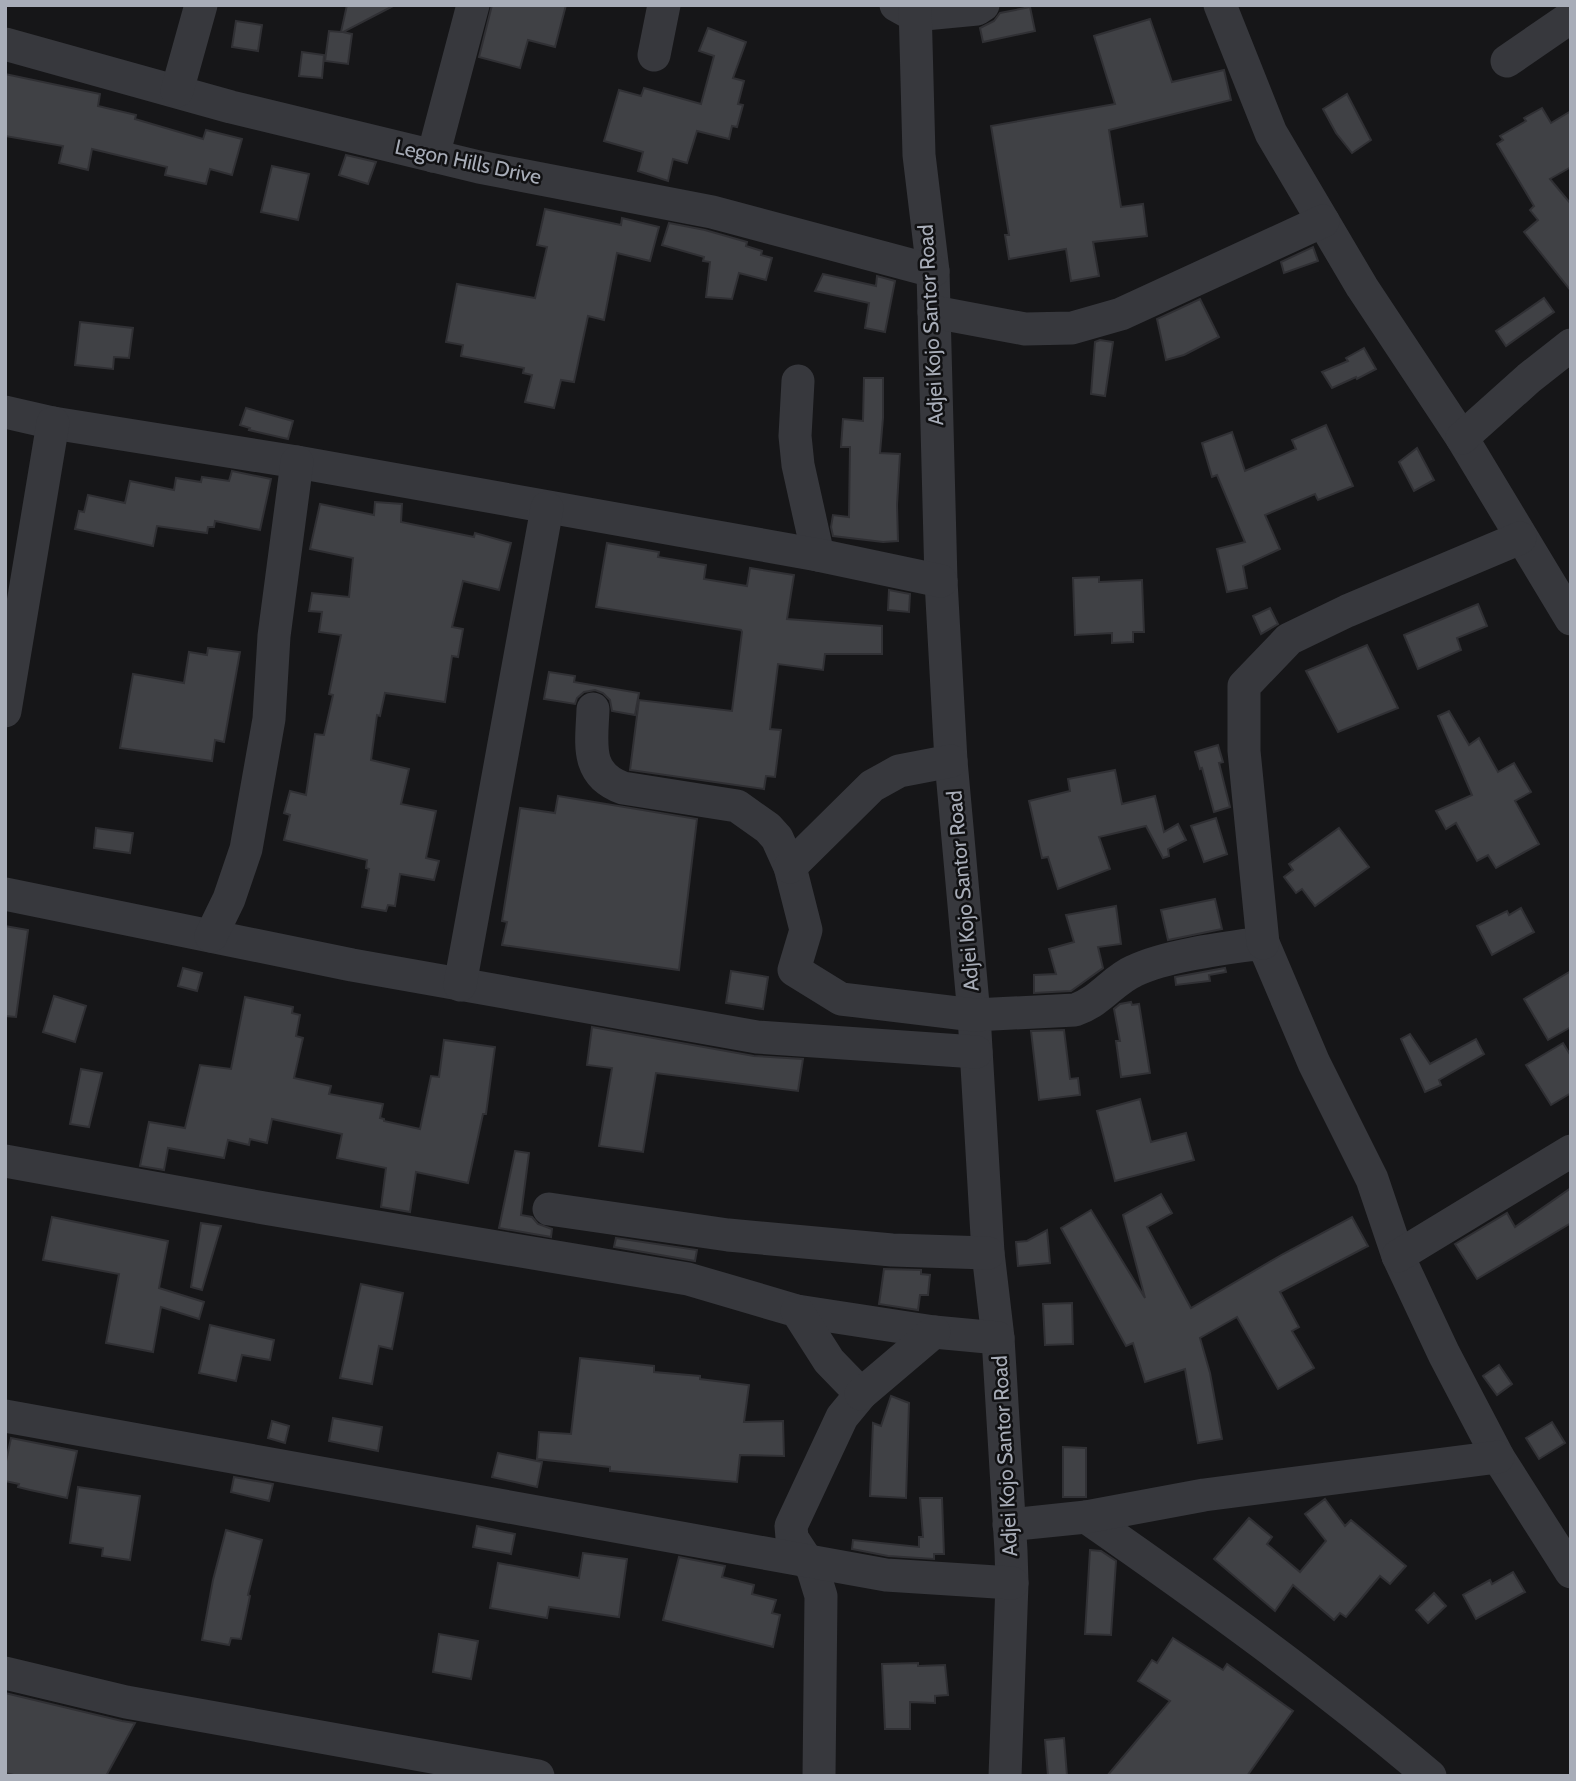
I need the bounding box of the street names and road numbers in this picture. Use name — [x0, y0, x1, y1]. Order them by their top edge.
street label: Legon Hills Drive — [393, 134, 544, 189]
street label: Adjei Kojo Santor Road — [913, 224, 949, 426]
street label: Adjei Kojo Santor Road — [941, 789, 985, 993]
street label: Adjei Kojo Santor Road — [987, 1355, 1023, 1557]

